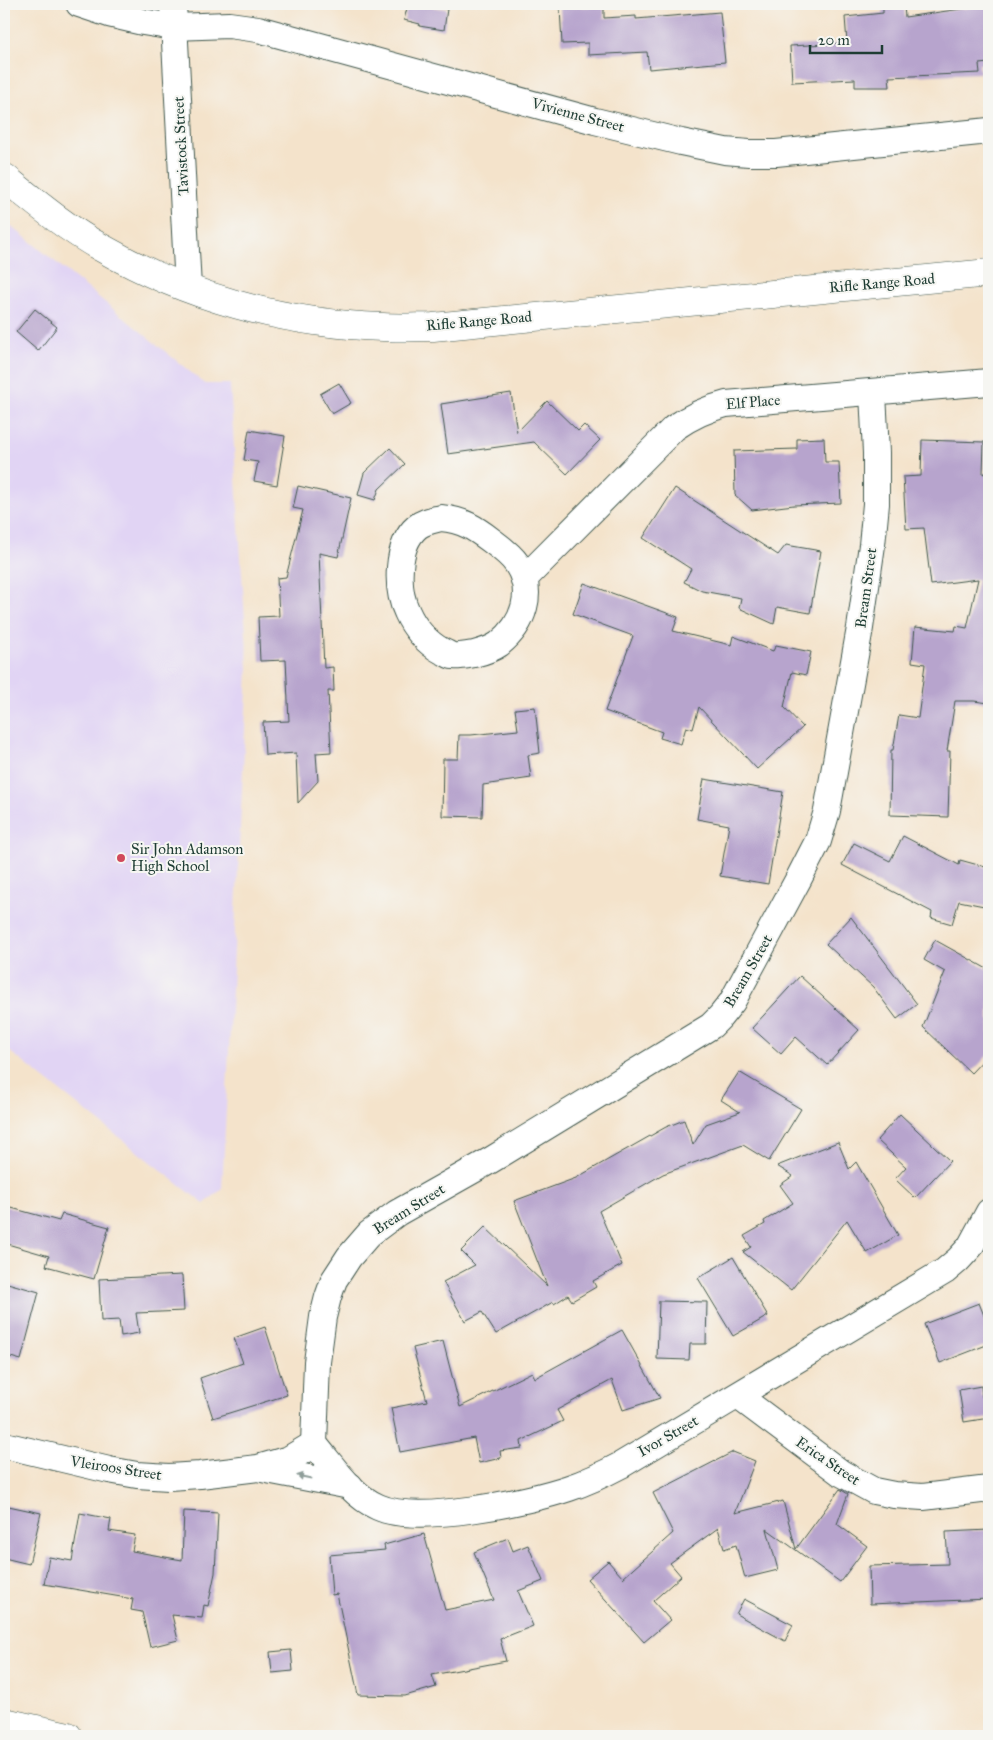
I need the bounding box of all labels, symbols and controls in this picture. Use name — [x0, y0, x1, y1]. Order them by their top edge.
scale bar — [810, 22, 883, 54]
text: 20 m — [818, 31, 850, 49]
street label: Vivienne Street — [529, 94, 627, 136]
street label: Tavistock Street — [169, 95, 193, 196]
street label: Rifle Range Road — [828, 269, 936, 297]
street label: Rifle Range Road — [425, 307, 533, 335]
street label: Elf Place — [725, 391, 781, 413]
street label: Bream Street — [851, 546, 881, 629]
place label: Sir John Adamson High School — [131, 840, 243, 875]
marker: Sir John Adamson High School — [115, 852, 127, 864]
street label: Bream Street — [720, 931, 776, 1011]
street label: Bream Street — [370, 1180, 449, 1238]
street label: Ivor Street — [635, 1411, 702, 1461]
street label: Erica Street — [792, 1433, 864, 1489]
street label: Vleiroos Street — [68, 1452, 164, 1484]
one-way arrow — [297, 1473, 312, 1481]

